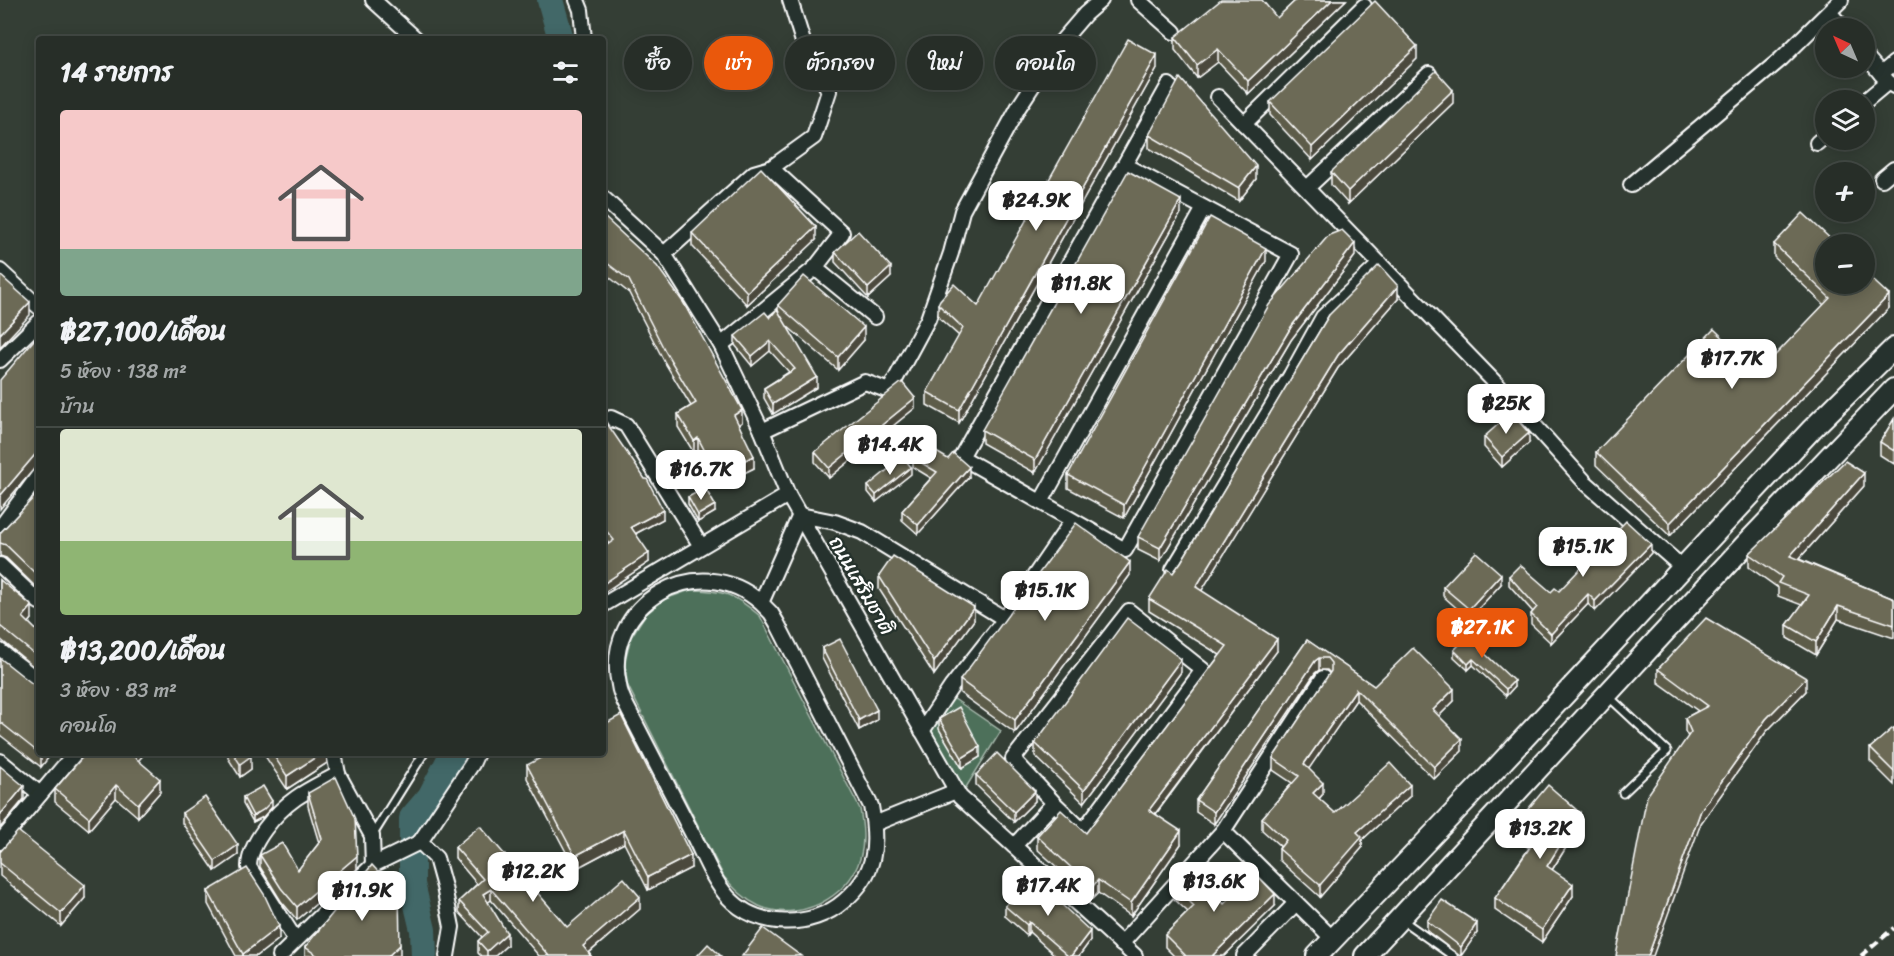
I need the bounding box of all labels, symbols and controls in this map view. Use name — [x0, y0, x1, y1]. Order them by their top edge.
north arrow — [1815, 18, 1875, 78]
map controls — [1815, 18, 1875, 294]
chip: ซื้อ — [624, 36, 692, 90]
chip: เช่า — [704, 36, 773, 90]
chip: ตัวกรอง — [785, 36, 895, 90]
chip: ใหม่ — [907, 36, 983, 90]
chip: คอนโด — [995, 36, 1096, 90]
text: 14 รายการ — [60, 49, 173, 95]
icon: filters — [549, 56, 582, 89]
button: layers — [1815, 90, 1875, 150]
icon: home — [267, 149, 375, 257]
button: + — [1815, 162, 1875, 222]
pin: ฿24.9K — [987, 181, 1085, 232]
text: ฿24.9K — [1002, 183, 1070, 218]
button: − — [1815, 234, 1875, 294]
pin: ฿11.8K — [1032, 264, 1130, 315]
text: ฿11.8K — [1051, 266, 1111, 301]
text: ฿27,100/เดือน — [60, 308, 227, 354]
pin: ฿17.7K — [1683, 339, 1781, 390]
text: ฿17.7K — [1701, 341, 1763, 376]
text: 5 ห้อง · 138 m² — [60, 354, 187, 389]
pin: ฿25K — [1470, 384, 1542, 435]
text: ฿25K — [1482, 386, 1530, 421]
text: บ้าน — [60, 389, 95, 424]
pin: ฿14.4K — [841, 425, 939, 476]
text: ฿14.4K — [858, 427, 922, 462]
pin: ฿16.7K — [652, 450, 750, 501]
text: ฿16.7K — [670, 452, 732, 487]
icon: home — [267, 468, 375, 576]
pin: ฿15.1K — [1534, 527, 1632, 578]
street label: ถนนเสริมชาติ — [819, 529, 905, 642]
text: ฿15.1K — [1553, 529, 1613, 564]
pin: ฿15.1K — [996, 571, 1094, 622]
text: ฿15.1K — [1015, 573, 1075, 608]
pin: ฿27.1K — [1433, 608, 1531, 659]
text: ฿27.1K — [1451, 610, 1513, 645]
text: ฿13,200/เดือน — [60, 627, 226, 673]
text: 3 ห้อง · 83 m² — [60, 673, 177, 708]
text: คอนโด — [60, 708, 117, 743]
pin: ฿13.2K — [1491, 809, 1589, 860]
text: ฿13.2K — [1509, 811, 1571, 846]
pin: ฿12.2K — [484, 852, 582, 903]
text: ฿12.2K — [502, 854, 564, 889]
pin: ฿13.6K — [1165, 862, 1263, 913]
text: ฿13.6K — [1183, 864, 1245, 899]
pin: ฿17.4K — [999, 866, 1097, 917]
text: ฿17.4K — [1016, 868, 1080, 903]
pin: ฿11.9K — [313, 871, 411, 922]
text: ฿11.9K — [332, 873, 392, 908]

